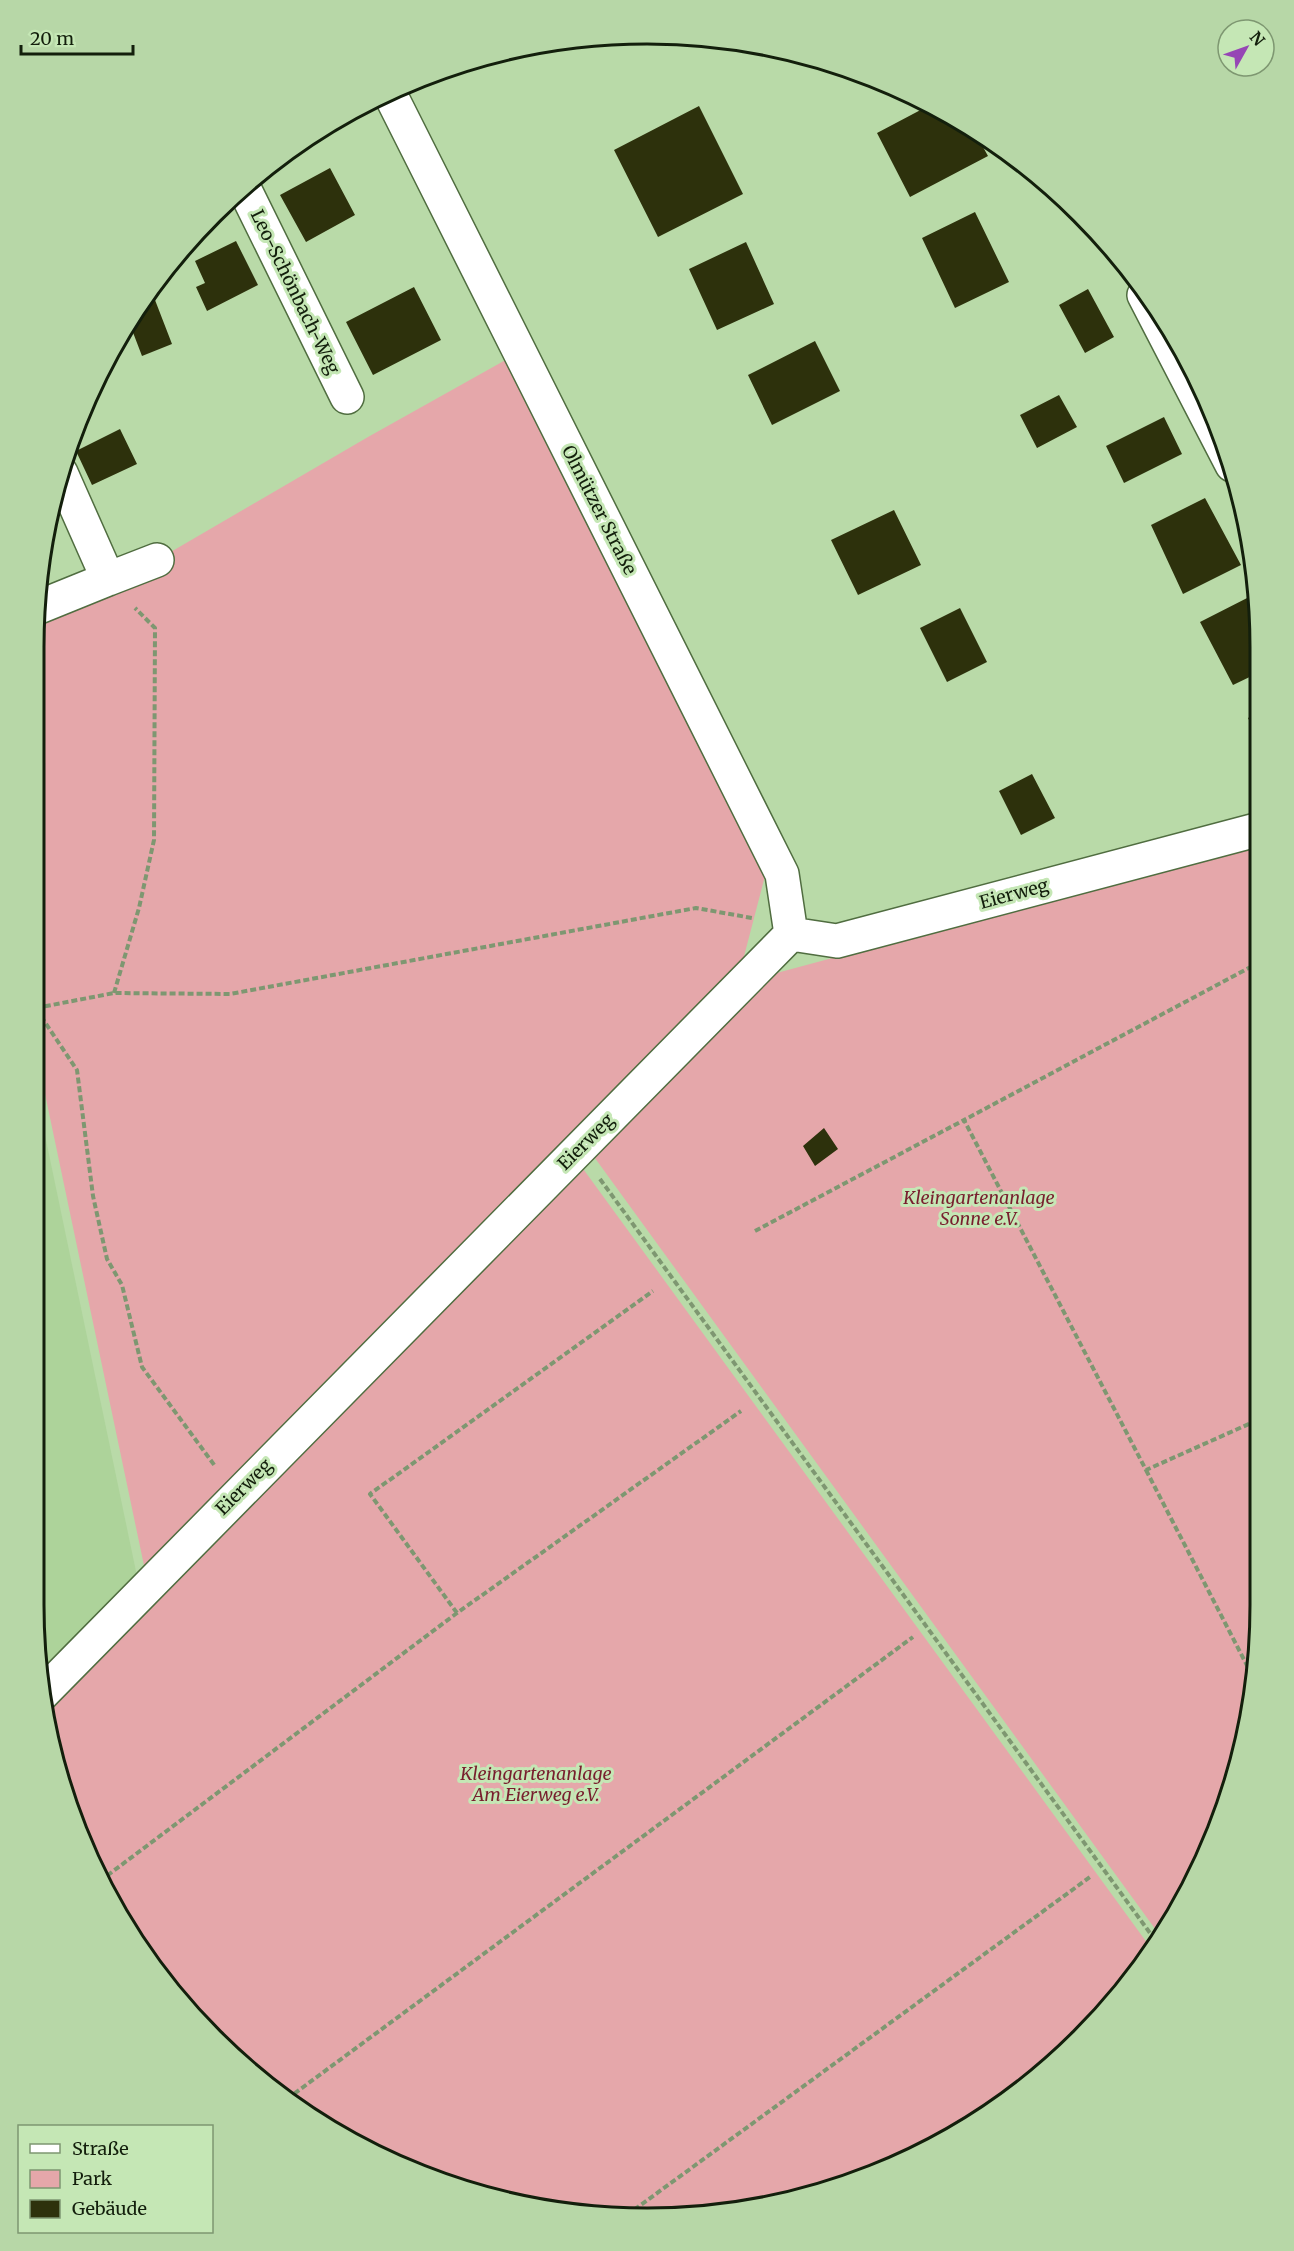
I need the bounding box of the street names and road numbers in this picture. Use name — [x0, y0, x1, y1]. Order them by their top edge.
street label: Leo-Schönbach-Weg — [246, 206, 345, 378]
street label: Olmützer Straße — [557, 441, 642, 578]
street label: Eierweg — [977, 873, 1051, 914]
street label: Eierweg — [553, 1108, 619, 1175]
street label: Eierweg — [211, 1453, 277, 1520]

